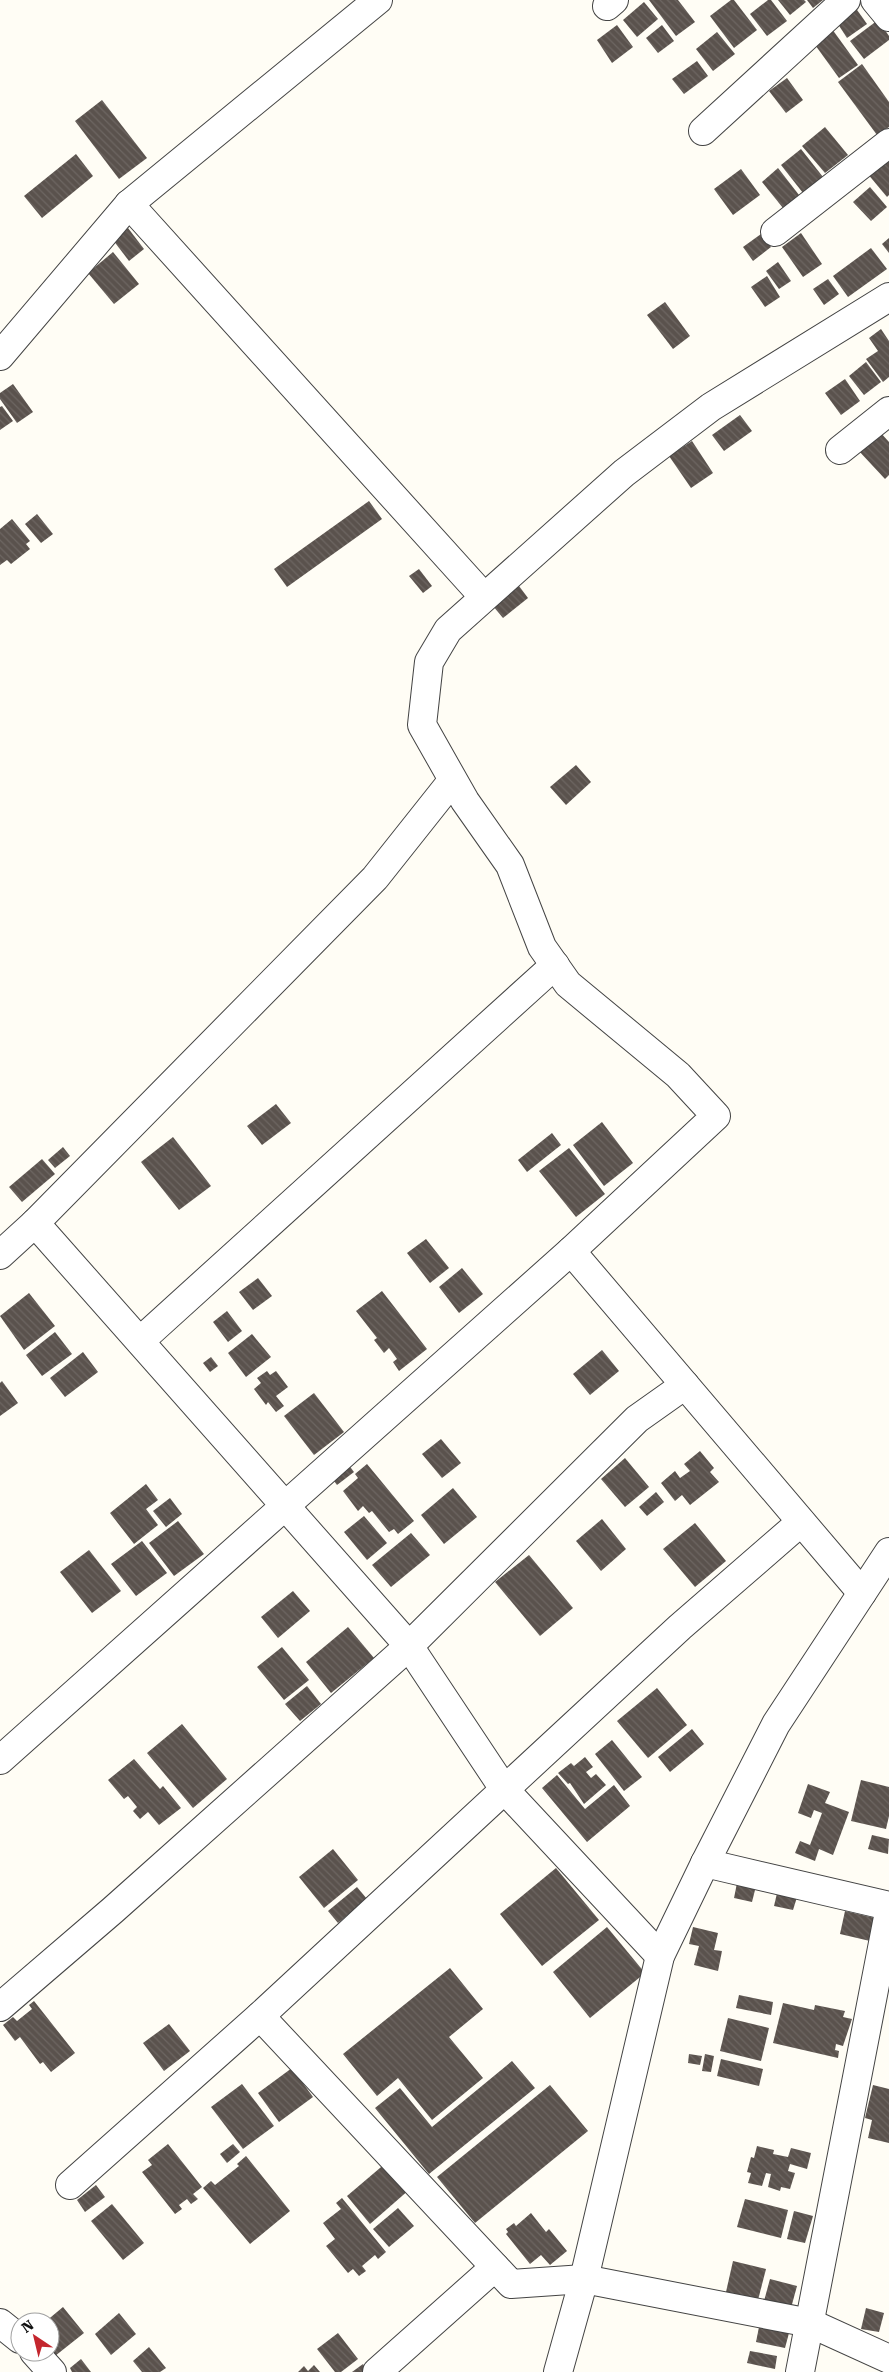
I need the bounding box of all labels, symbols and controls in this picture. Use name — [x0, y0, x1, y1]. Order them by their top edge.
north arrow — [10, 2312, 60, 2362]
text: N — [19, 2317, 37, 2336]

